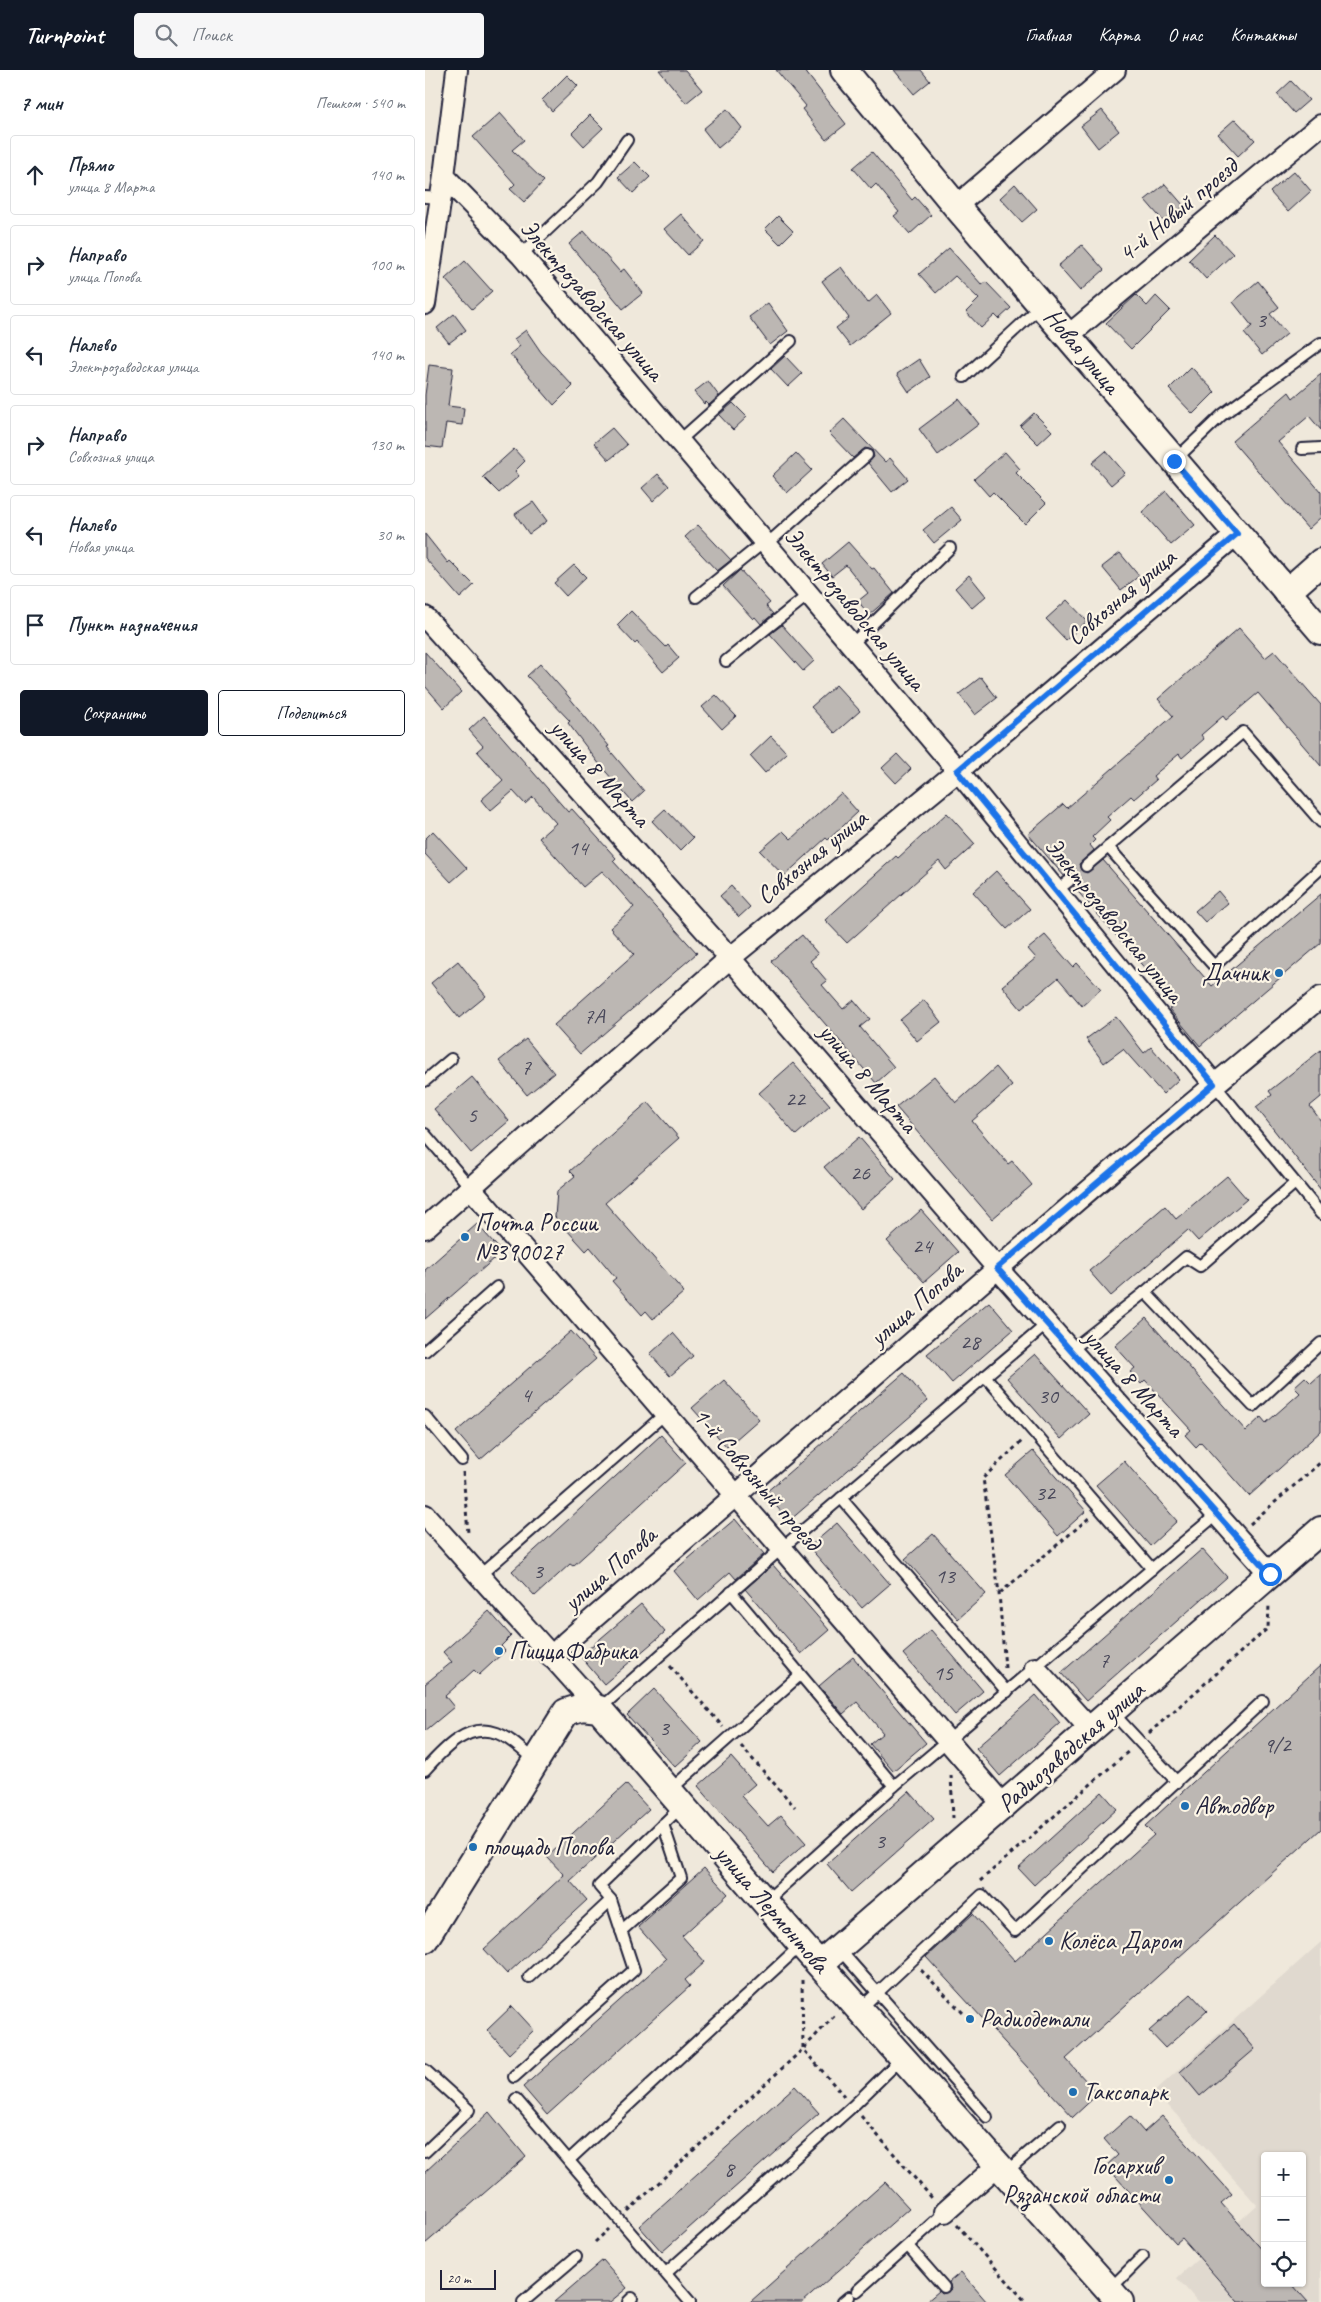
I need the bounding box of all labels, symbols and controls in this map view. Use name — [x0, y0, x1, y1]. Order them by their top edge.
search box — [134, 13, 484, 58]
text: Turnpoint — [25, 20, 104, 50]
icon: search — [152, 21, 180, 49]
text: Поиск — [192, 23, 232, 47]
text: Главная — [1026, 24, 1071, 46]
text: Карта — [1099, 24, 1140, 46]
text: О нас — [1168, 24, 1203, 46]
text: Контакты — [1231, 24, 1296, 46]
text: 7 мин — [20, 90, 63, 116]
text: Пешком · 540 m — [316, 93, 405, 113]
street label: 4-й Новый проезд — [1112, 149, 1246, 269]
text: Прямо — [68, 153, 113, 177]
icon: ahead — [21, 161, 49, 189]
text: 140 m — [370, 165, 404, 185]
text: улица 8 Марта — [68, 177, 154, 197]
street label: Электрозаводская улица — [513, 213, 673, 389]
text: Направо — [68, 243, 126, 267]
icon: right — [21, 251, 49, 279]
text: 100 m — [370, 255, 404, 275]
text: улица Попова — [68, 267, 140, 287]
street label: Новая улица — [1037, 302, 1129, 403]
house number: 3 — [1256, 306, 1268, 334]
text: Налево — [68, 333, 116, 357]
icon: left — [21, 341, 49, 369]
text: 140 m — [370, 345, 404, 365]
text: Электрозаводская улица — [68, 357, 198, 377]
text: Направо — [68, 423, 126, 447]
icon: right — [21, 431, 49, 459]
text: 130 m — [370, 435, 404, 455]
text: Совхозная улица — [68, 447, 154, 467]
route end — [1163, 450, 1186, 473]
text: Налево — [68, 513, 116, 537]
icon: left — [21, 521, 49, 549]
street label: Электрозаводская улица — [777, 521, 935, 699]
text: 30 m — [377, 525, 404, 545]
text: Новая улица — [68, 537, 133, 557]
street label: Совхозная улица — [1059, 540, 1184, 652]
icon: arrive — [21, 611, 49, 639]
text: Пункт назначения — [68, 613, 197, 637]
button: Сохранить — [20, 690, 208, 736]
button: Поделиться — [218, 690, 405, 736]
street label: улица 8 Марта — [542, 711, 658, 835]
street label: Совхозная улица — [750, 801, 876, 912]
street label: Электрозаводская улица — [1037, 831, 1192, 1011]
house number: 14 — [568, 834, 590, 862]
place label: Дачник — [1202, 957, 1271, 989]
marker: Дачник — [1273, 967, 1285, 979]
house number: 7А — [584, 1002, 605, 1030]
street label: улица 8 Марта — [810, 1015, 926, 1141]
house number: 7 — [521, 1053, 532, 1081]
house number: 22 — [785, 1085, 807, 1113]
house number: 5 — [467, 1101, 478, 1129]
house number: 26 — [850, 1159, 871, 1187]
place label: Почта России №390027 — [475, 1207, 599, 1268]
marker: Почта России №390027 — [459, 1231, 471, 1243]
house number: 24 — [912, 1232, 934, 1260]
street label: улица Попова — [861, 1253, 971, 1355]
street label: улица 8 Марта — [1076, 1321, 1192, 1445]
house number: 28 — [960, 1328, 982, 1356]
house number: 4 — [521, 1381, 533, 1409]
house number: 30 — [1038, 1382, 1060, 1410]
street label: 1-й Совхозный проезд — [686, 1401, 830, 1559]
house number: 32 — [1035, 1479, 1057, 1507]
street label: улица Попова — [555, 1518, 665, 1620]
house number: 3 — [533, 1557, 545, 1585]
house number: 13 — [935, 1562, 957, 1590]
route start — [1259, 1563, 1282, 1586]
place label: ПиццаФабрика — [509, 1635, 639, 1667]
marker: ПиццаФабрика — [493, 1645, 505, 1657]
house number: 7 — [1099, 1646, 1110, 1674]
house number: 15 — [933, 1659, 954, 1687]
street label: Радиозаводская улица — [991, 1673, 1153, 1819]
house number: 3 — [659, 1714, 671, 1742]
house number: 9/2 — [1263, 1731, 1293, 1759]
place label: Автодвор — [1195, 1790, 1275, 1822]
marker: Автодвор — [1179, 1800, 1191, 1812]
house number: 3 — [875, 1827, 887, 1855]
place label: площадь Попова — [483, 1831, 615, 1863]
street label: улица Лермонтова — [706, 1837, 838, 1981]
marker: площадь Попова — [467, 1841, 479, 1853]
place label: Колёса Даром — [1059, 1925, 1183, 1957]
marker: Колёса Даром — [1043, 1935, 1055, 1947]
place label: Радиодетали — [980, 2003, 1090, 2035]
marker: Радиодетали — [964, 2013, 976, 2025]
place label: Таксопарк — [1083, 2076, 1169, 2108]
marker: Таксопарк — [1067, 2086, 1079, 2098]
place label: Госархив Рязанской области — [1003, 2150, 1165, 2212]
map controls — [1261, 2152, 1306, 2287]
button: + — [1261, 2152, 1306, 2197]
house number: 8 — [724, 2155, 736, 2183]
marker: Госархив Рязанской области — [1163, 2174, 1175, 2186]
button: − — [1261, 2197, 1306, 2242]
button: locate — [1261, 2242, 1306, 2287]
scale bar — [440, 2267, 496, 2290]
text: 20 m — [447, 2270, 471, 2287]

